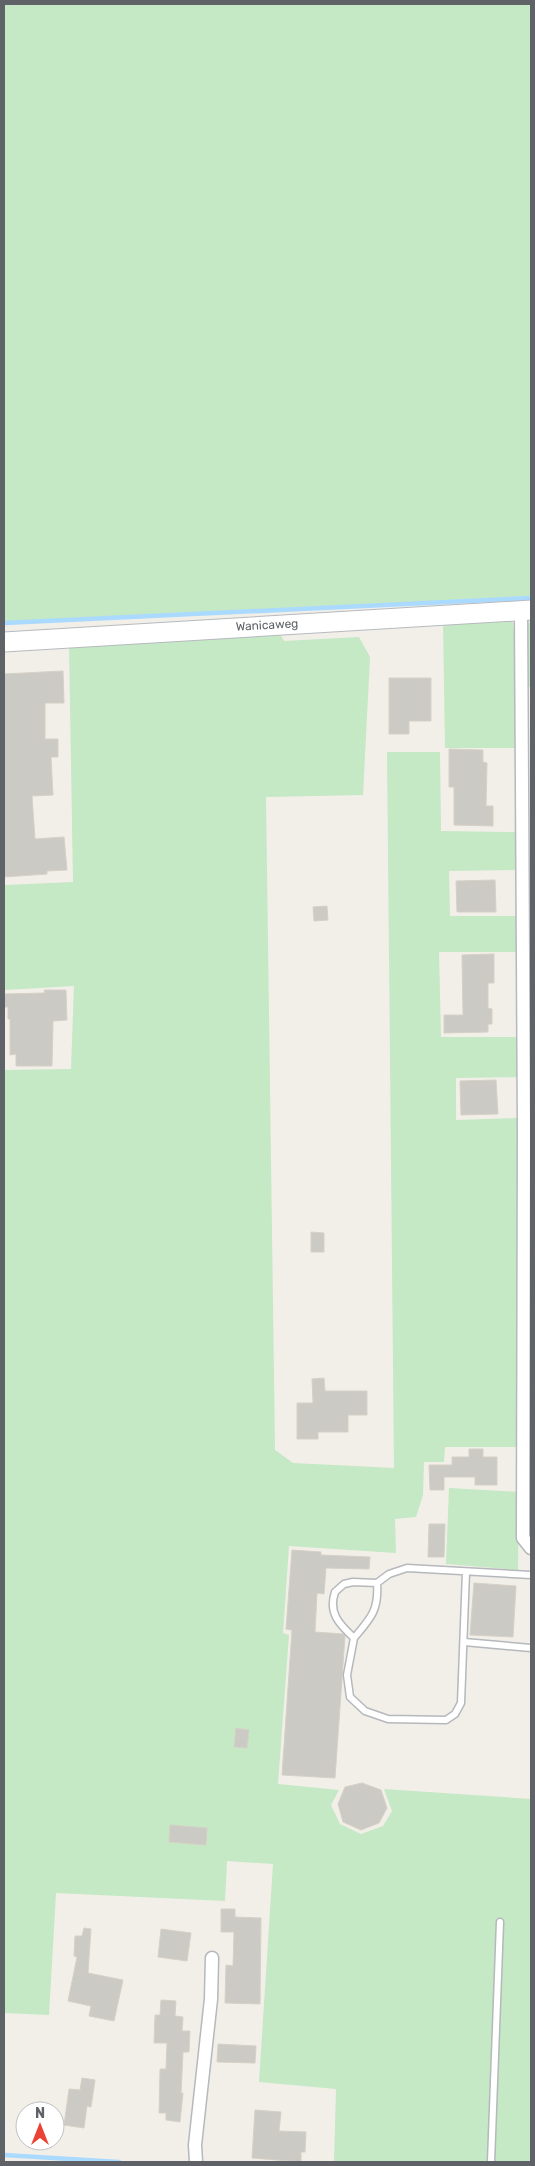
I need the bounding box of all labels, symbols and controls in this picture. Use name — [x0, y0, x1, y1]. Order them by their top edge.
street label: Wanicaweg — [235, 616, 299, 634]
north arrow — [15, 2101, 65, 2151]
text: N — [35, 2105, 45, 2122]

